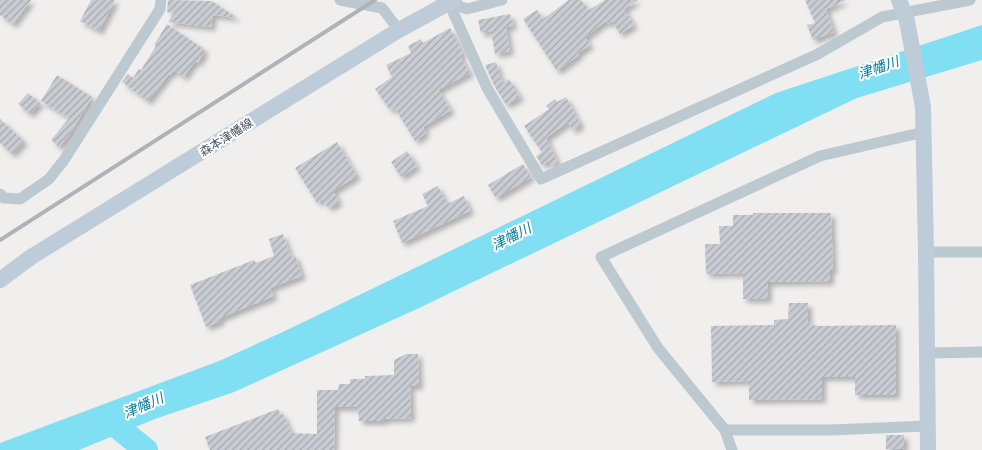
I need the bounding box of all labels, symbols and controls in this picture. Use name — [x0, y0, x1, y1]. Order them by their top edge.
water label: 津幡川 — [855, 51, 903, 83]
street label: 森本津幡線 — [196, 114, 256, 160]
water label: 津幡川 — [488, 217, 536, 254]
water label: 津幡川 — [120, 387, 168, 422]

